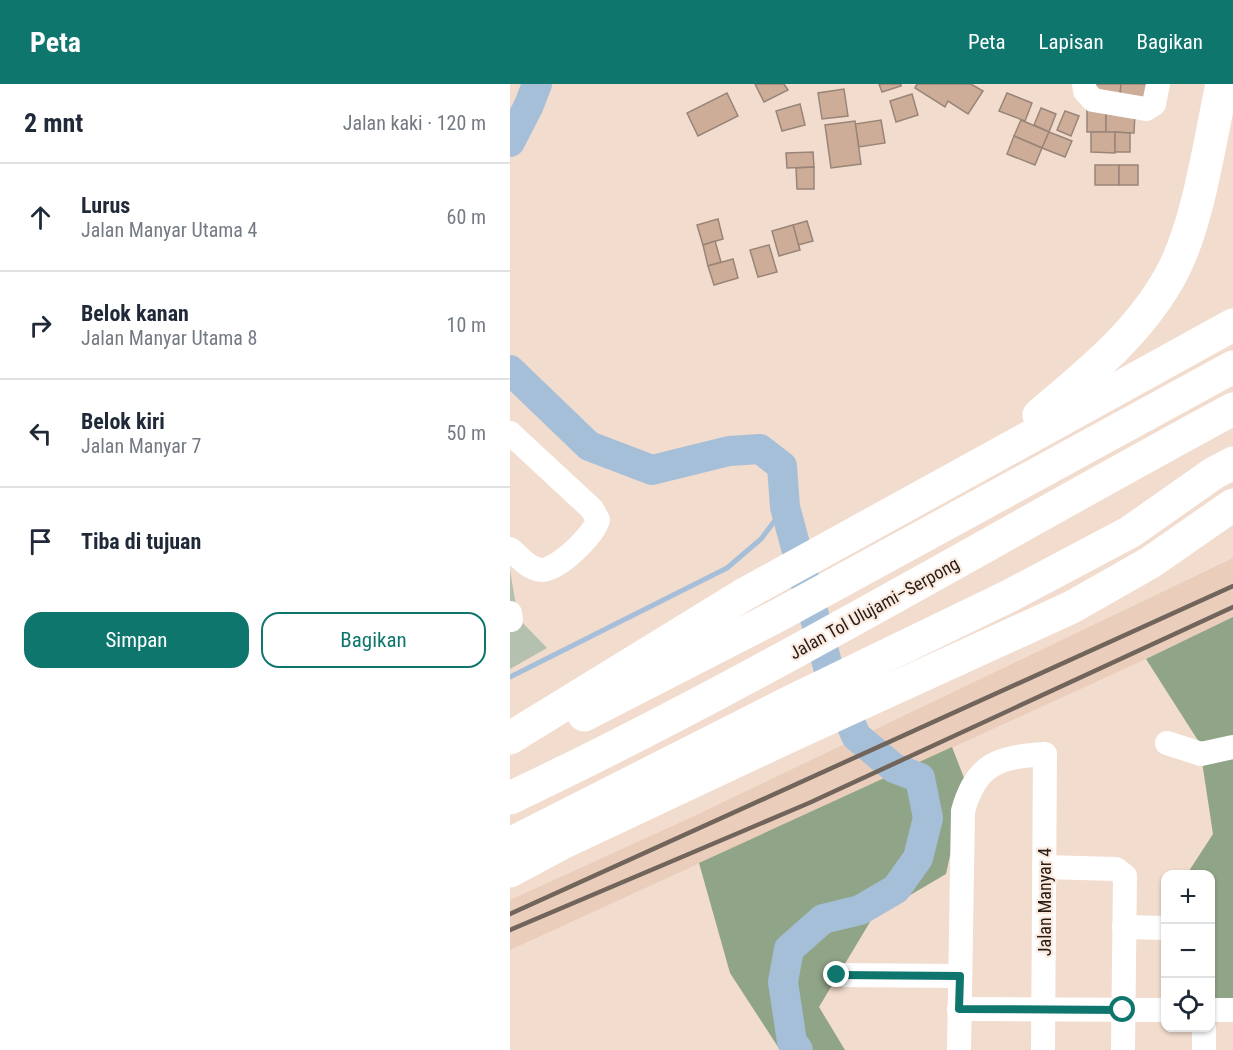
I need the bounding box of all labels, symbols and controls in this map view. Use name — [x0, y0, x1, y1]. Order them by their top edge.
text: Peta — [30, 26, 81, 59]
text: Peta — [968, 30, 1006, 54]
text: Lapisan — [1039, 30, 1104, 54]
text: Bagikan — [1137, 30, 1203, 54]
text: 2 mnt — [24, 108, 83, 138]
text: Jalan kaki · 120 m — [343, 111, 486, 135]
text: Lurus — [81, 193, 130, 218]
icon: ahead — [24, 201, 57, 234]
text: 60 m — [447, 205, 486, 229]
text: Jalan Manyar Utama 4 — [81, 218, 257, 242]
text: Belok kanan — [81, 301, 189, 326]
icon: right — [24, 309, 57, 342]
text: 10 m — [447, 313, 486, 337]
text: Jalan Manyar Utama 8 — [81, 326, 257, 350]
text: Belok kiri — [81, 409, 165, 434]
icon: left — [24, 417, 57, 450]
text: 50 m — [447, 421, 486, 445]
text: Jalan Manyar 7 — [81, 434, 201, 458]
icon: arrive — [24, 525, 57, 558]
text: Tiba di tujuan — [81, 529, 201, 554]
street label: Jalan Tol Ulujami–Serpong — [786, 553, 962, 663]
button: Simpan — [24, 612, 249, 668]
button: Bagikan — [261, 612, 486, 668]
street label: Jalan Manyar 4 — [1034, 848, 1055, 956]
map controls — [1161, 870, 1215, 1032]
button: + — [1161, 870, 1215, 924]
button: − — [1161, 924, 1215, 978]
route end — [823, 961, 849, 987]
button: locate — [1161, 978, 1215, 1032]
route start — [1109, 996, 1135, 1022]

